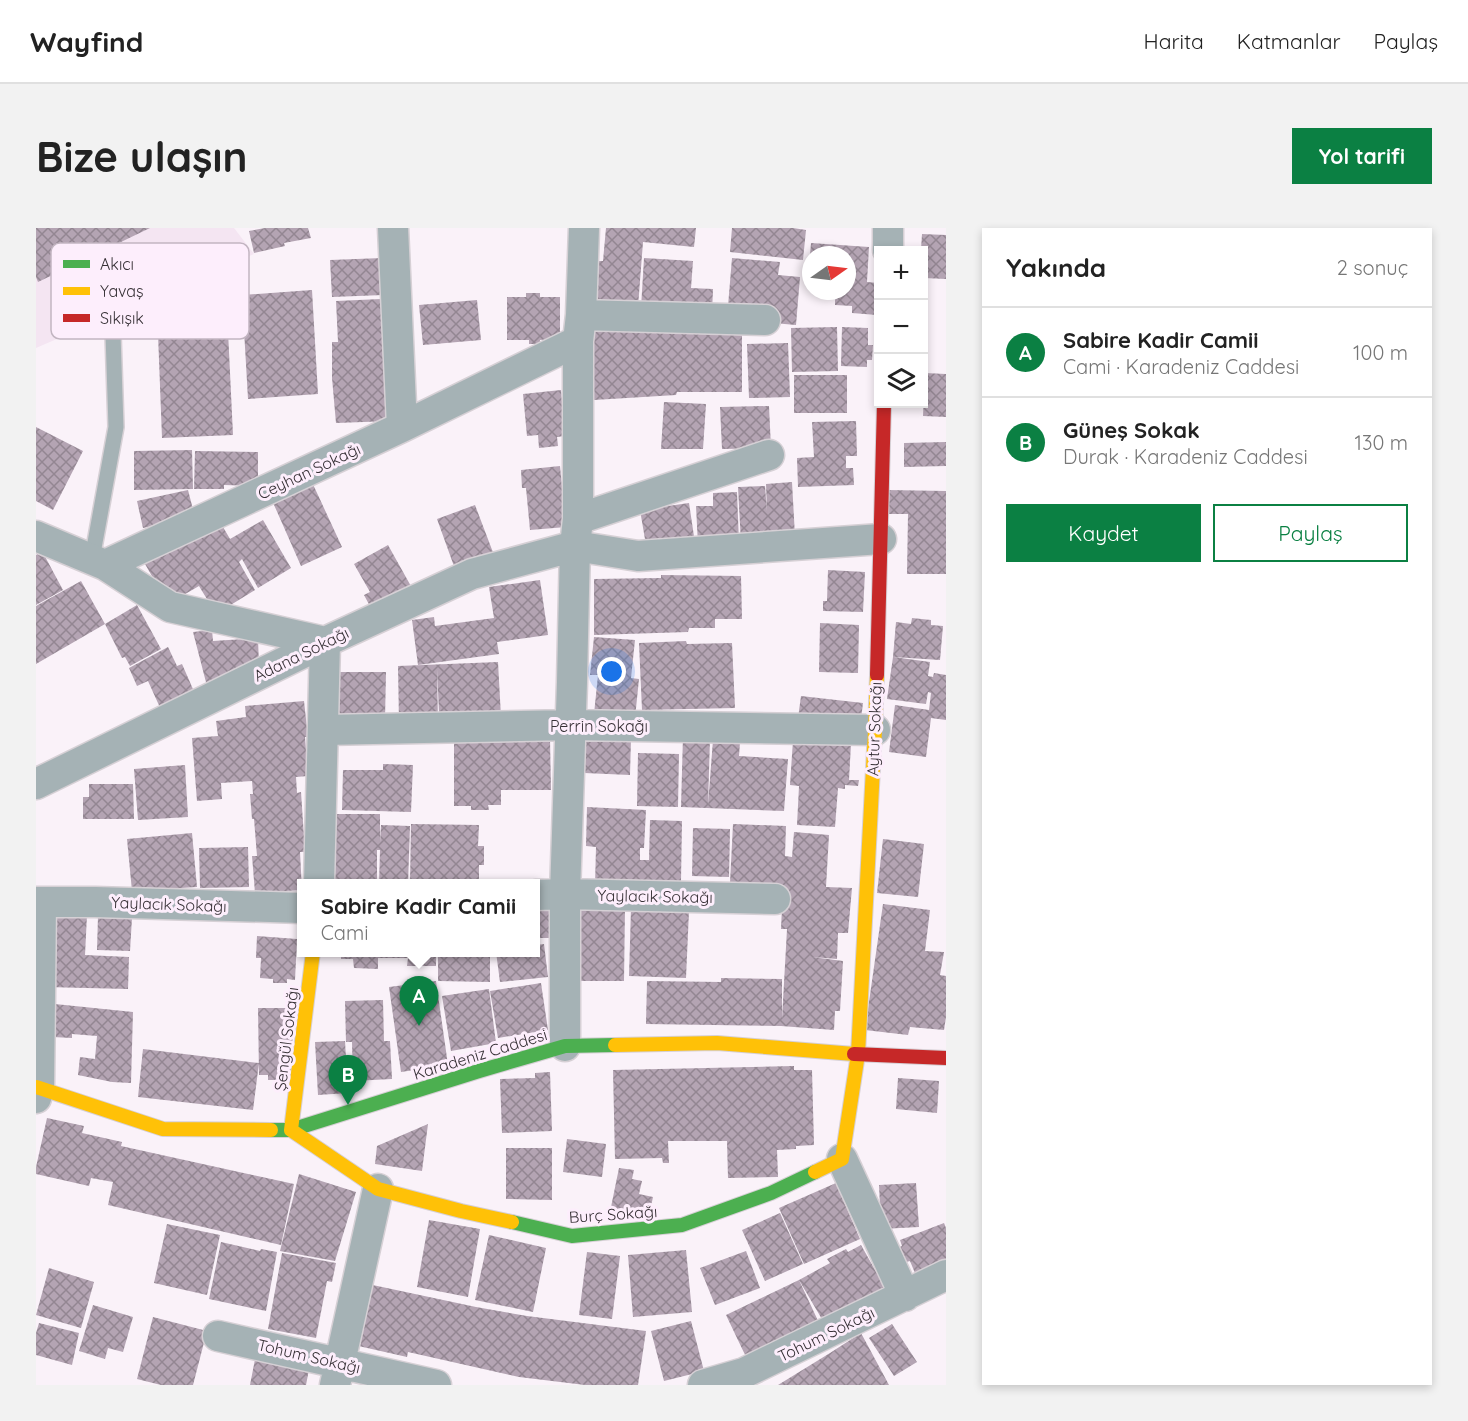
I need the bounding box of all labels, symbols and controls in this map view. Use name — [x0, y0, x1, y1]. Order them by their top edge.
text: Wayfind — [30, 24, 143, 59]
text: Harita — [1144, 28, 1204, 54]
text: Katmanlar — [1237, 28, 1341, 54]
text: Paylaş — [1374, 28, 1438, 54]
button: Yol tarifi — [1292, 128, 1432, 184]
text: Bize ulaşın — [36, 130, 247, 183]
legend — [51, 243, 249, 339]
north arrow — [802, 246, 856, 300]
map controls — [874, 246, 928, 408]
button: + — [874, 246, 928, 300]
text: Yakında — [1006, 251, 1106, 284]
text: Akıcı — [100, 254, 134, 274]
text: 2 sonuç — [1337, 255, 1408, 280]
text: Yavaş — [100, 281, 144, 301]
button: − — [874, 300, 928, 354]
text: Sıkışık — [100, 308, 144, 328]
text: Sabire Kadir Camii — [1063, 326, 1258, 354]
text: A — [1019, 340, 1032, 365]
text: 100 m — [1353, 340, 1408, 365]
button: layers — [874, 354, 928, 408]
text: Cami · Karadeniz Caddesi — [1063, 354, 1299, 379]
text: Güneş Sokak — [1063, 416, 1200, 444]
text: B — [1019, 430, 1032, 455]
text: 130 m — [1355, 430, 1408, 455]
street label: Ceyhan Sokağı — [254, 438, 364, 504]
text: Durak · Karadeniz Caddesi — [1063, 444, 1308, 469]
button: Kaydet — [1006, 504, 1201, 562]
button: Paylaş — [1213, 504, 1408, 562]
street label: Adana Sokağı — [250, 622, 352, 686]
your location — [597, 657, 626, 686]
street label: Aytur Sokağı — [862, 682, 886, 776]
street label: Perrin Sokağı — [550, 716, 648, 736]
popup — [297, 879, 540, 957]
street label: Yaylacık Sokağı — [597, 885, 713, 907]
street label: Yaylacık Sokağı — [111, 892, 227, 916]
text: Sabire Kadir Camii — [321, 892, 516, 920]
text: Cami — [321, 920, 369, 945]
pin: A — [400, 976, 439, 1026]
street label: Şengül Sokağı — [270, 986, 302, 1092]
street label: Karadeniz Caddesi — [411, 1024, 549, 1084]
pin: B — [328, 1056, 368, 1105]
street label: Burç Sokağı — [568, 1201, 658, 1227]
street label: Tohum Sokağı — [775, 1302, 877, 1366]
street label: Tohum Sokağı — [256, 1334, 362, 1378]

